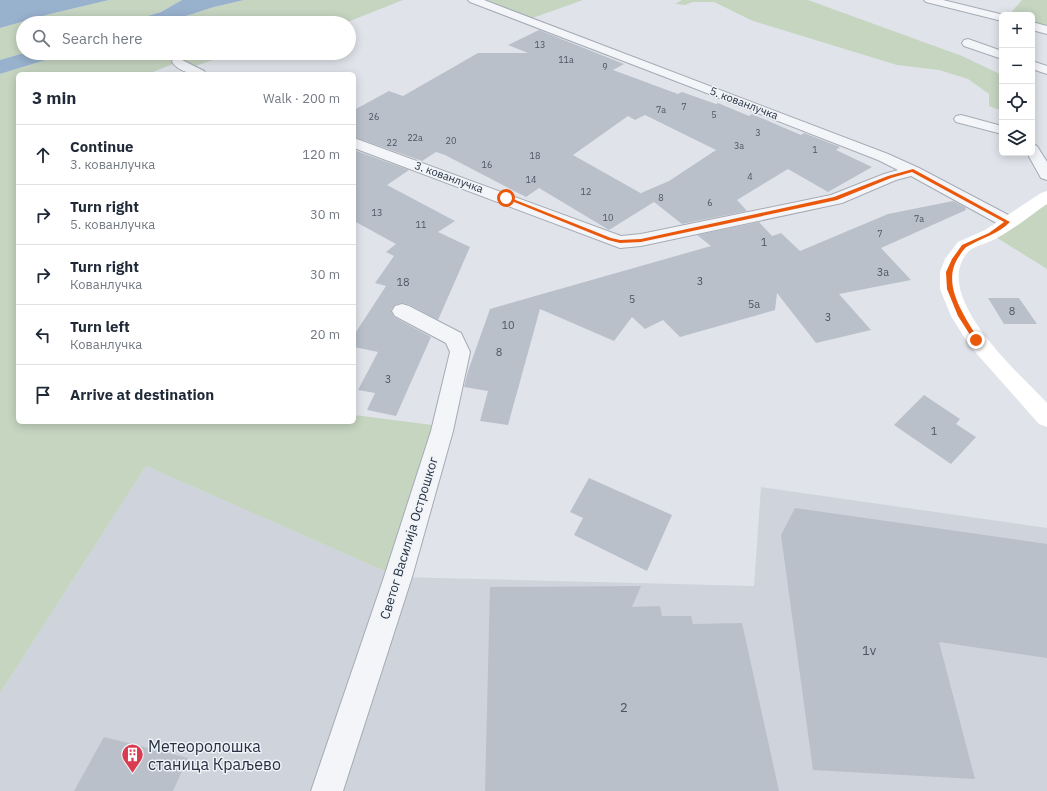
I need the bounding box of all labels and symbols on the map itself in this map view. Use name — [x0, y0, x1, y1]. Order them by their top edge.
house number: 13 — [535, 39, 545, 50]
house number: 11a — [558, 54, 574, 65]
house number: 9 — [602, 61, 608, 72]
street label: 5. кованлучка — [708, 84, 780, 122]
house number: 7 — [681, 101, 687, 112]
house number: 7a — [656, 104, 666, 115]
house number: 5 — [711, 109, 717, 119]
house number: 26 — [369, 111, 379, 122]
house number: 3 — [755, 127, 761, 138]
house number: 22a — [407, 132, 423, 143]
house number: 20 — [446, 135, 456, 146]
house number: 22 — [387, 137, 397, 148]
house number: 3a — [734, 140, 744, 151]
house number: 1 — [812, 144, 818, 155]
house number: 18 — [530, 150, 540, 161]
street label: 3. кованлучка — [413, 158, 485, 196]
house number: 16 — [482, 159, 492, 170]
house number: 4 — [747, 171, 753, 182]
house number: 14 — [526, 174, 536, 185]
house number: 12 — [581, 186, 591, 197]
route start — [497, 189, 515, 207]
house number: 8 — [658, 192, 664, 203]
house number: 6 — [707, 197, 713, 208]
house number: 13 — [372, 207, 382, 218]
house number: 10 — [603, 212, 613, 223]
house number: 7a — [914, 213, 924, 224]
house number: 11 — [416, 219, 426, 230]
house number: 7 — [877, 228, 883, 239]
house number: 1 — [761, 235, 768, 249]
house number: 3a — [877, 265, 889, 279]
house number: 3 — [697, 274, 703, 288]
house number: 18 — [396, 275, 410, 289]
house number: 5 — [629, 292, 635, 306]
house number: 5a — [748, 297, 760, 311]
house number: 8 — [1009, 304, 1015, 318]
house number: 3 — [825, 310, 831, 324]
house number: 10 — [501, 318, 515, 332]
route end — [967, 331, 985, 349]
house number: 8 — [496, 345, 502, 359]
house number: 3 — [385, 372, 391, 386]
house number: 1 — [931, 424, 938, 438]
street label: Светог Василија Острошког — [376, 454, 442, 621]
house number: 1v — [862, 642, 877, 659]
house number: 2 — [620, 699, 628, 716]
place label: Метеоролошка станица Краљево — [148, 736, 281, 774]
building icon: Метеоролошка станица Краљево — [119, 742, 145, 775]

